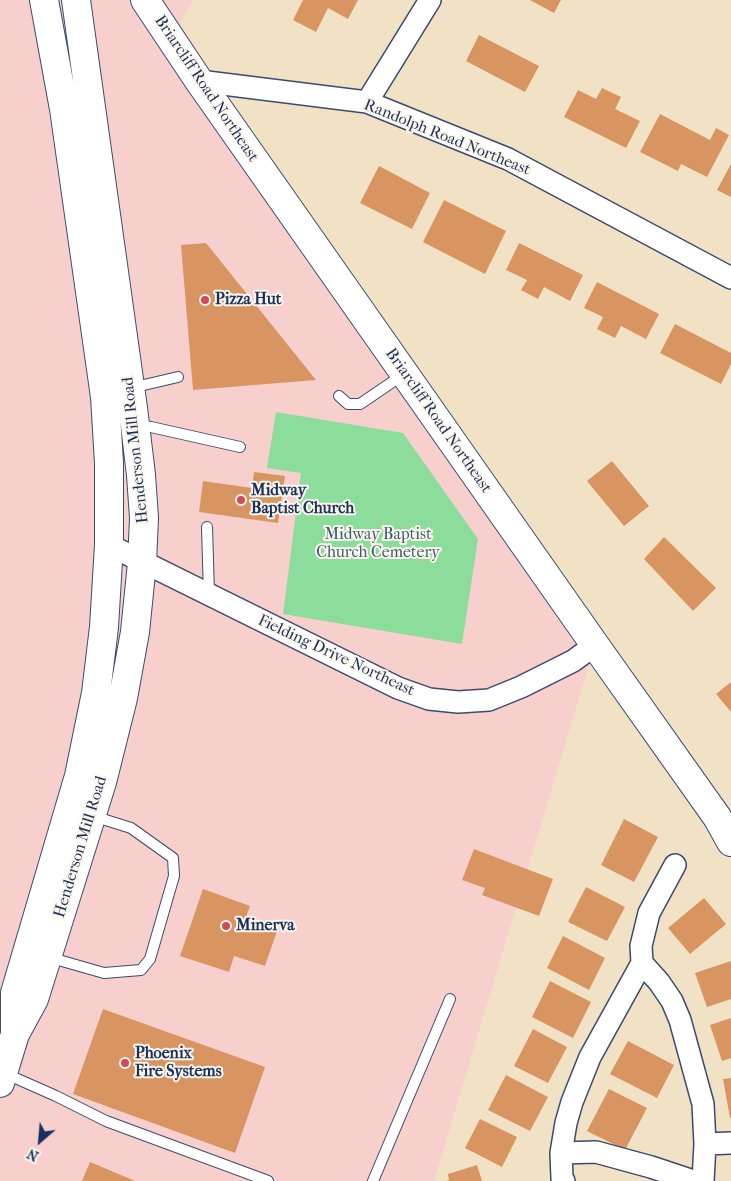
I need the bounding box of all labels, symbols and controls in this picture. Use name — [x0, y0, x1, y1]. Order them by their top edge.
street label: Briarcliff Road Northeast — [150, 12, 262, 166]
street label: Randolph Road Northeast — [361, 96, 533, 180]
place label: Pizza Hut — [215, 290, 282, 310]
marker: Pizza Hut — [199, 294, 211, 306]
street label: Briarcliff Road Northeast — [381, 345, 495, 497]
street label: Henderson Mill Road — [119, 376, 153, 524]
place label: Midway Baptist Church — [251, 481, 354, 519]
marker: Midway Baptist Church — [235, 494, 247, 506]
park label: Midway Baptist Church Cemetery — [316, 525, 440, 563]
street label: Fielding Drive Northeast — [255, 611, 417, 701]
street label: Henderson Mill Road — [50, 774, 112, 920]
place label: Minerva — [236, 916, 295, 936]
marker: Minerva — [220, 920, 232, 932]
place label: Phoenix Fire Systems — [135, 1044, 222, 1082]
marker: Phoenix Fire Systems — [119, 1057, 131, 1069]
north arrow — [15, 1116, 65, 1166]
text: N — [24, 1145, 42, 1165]

